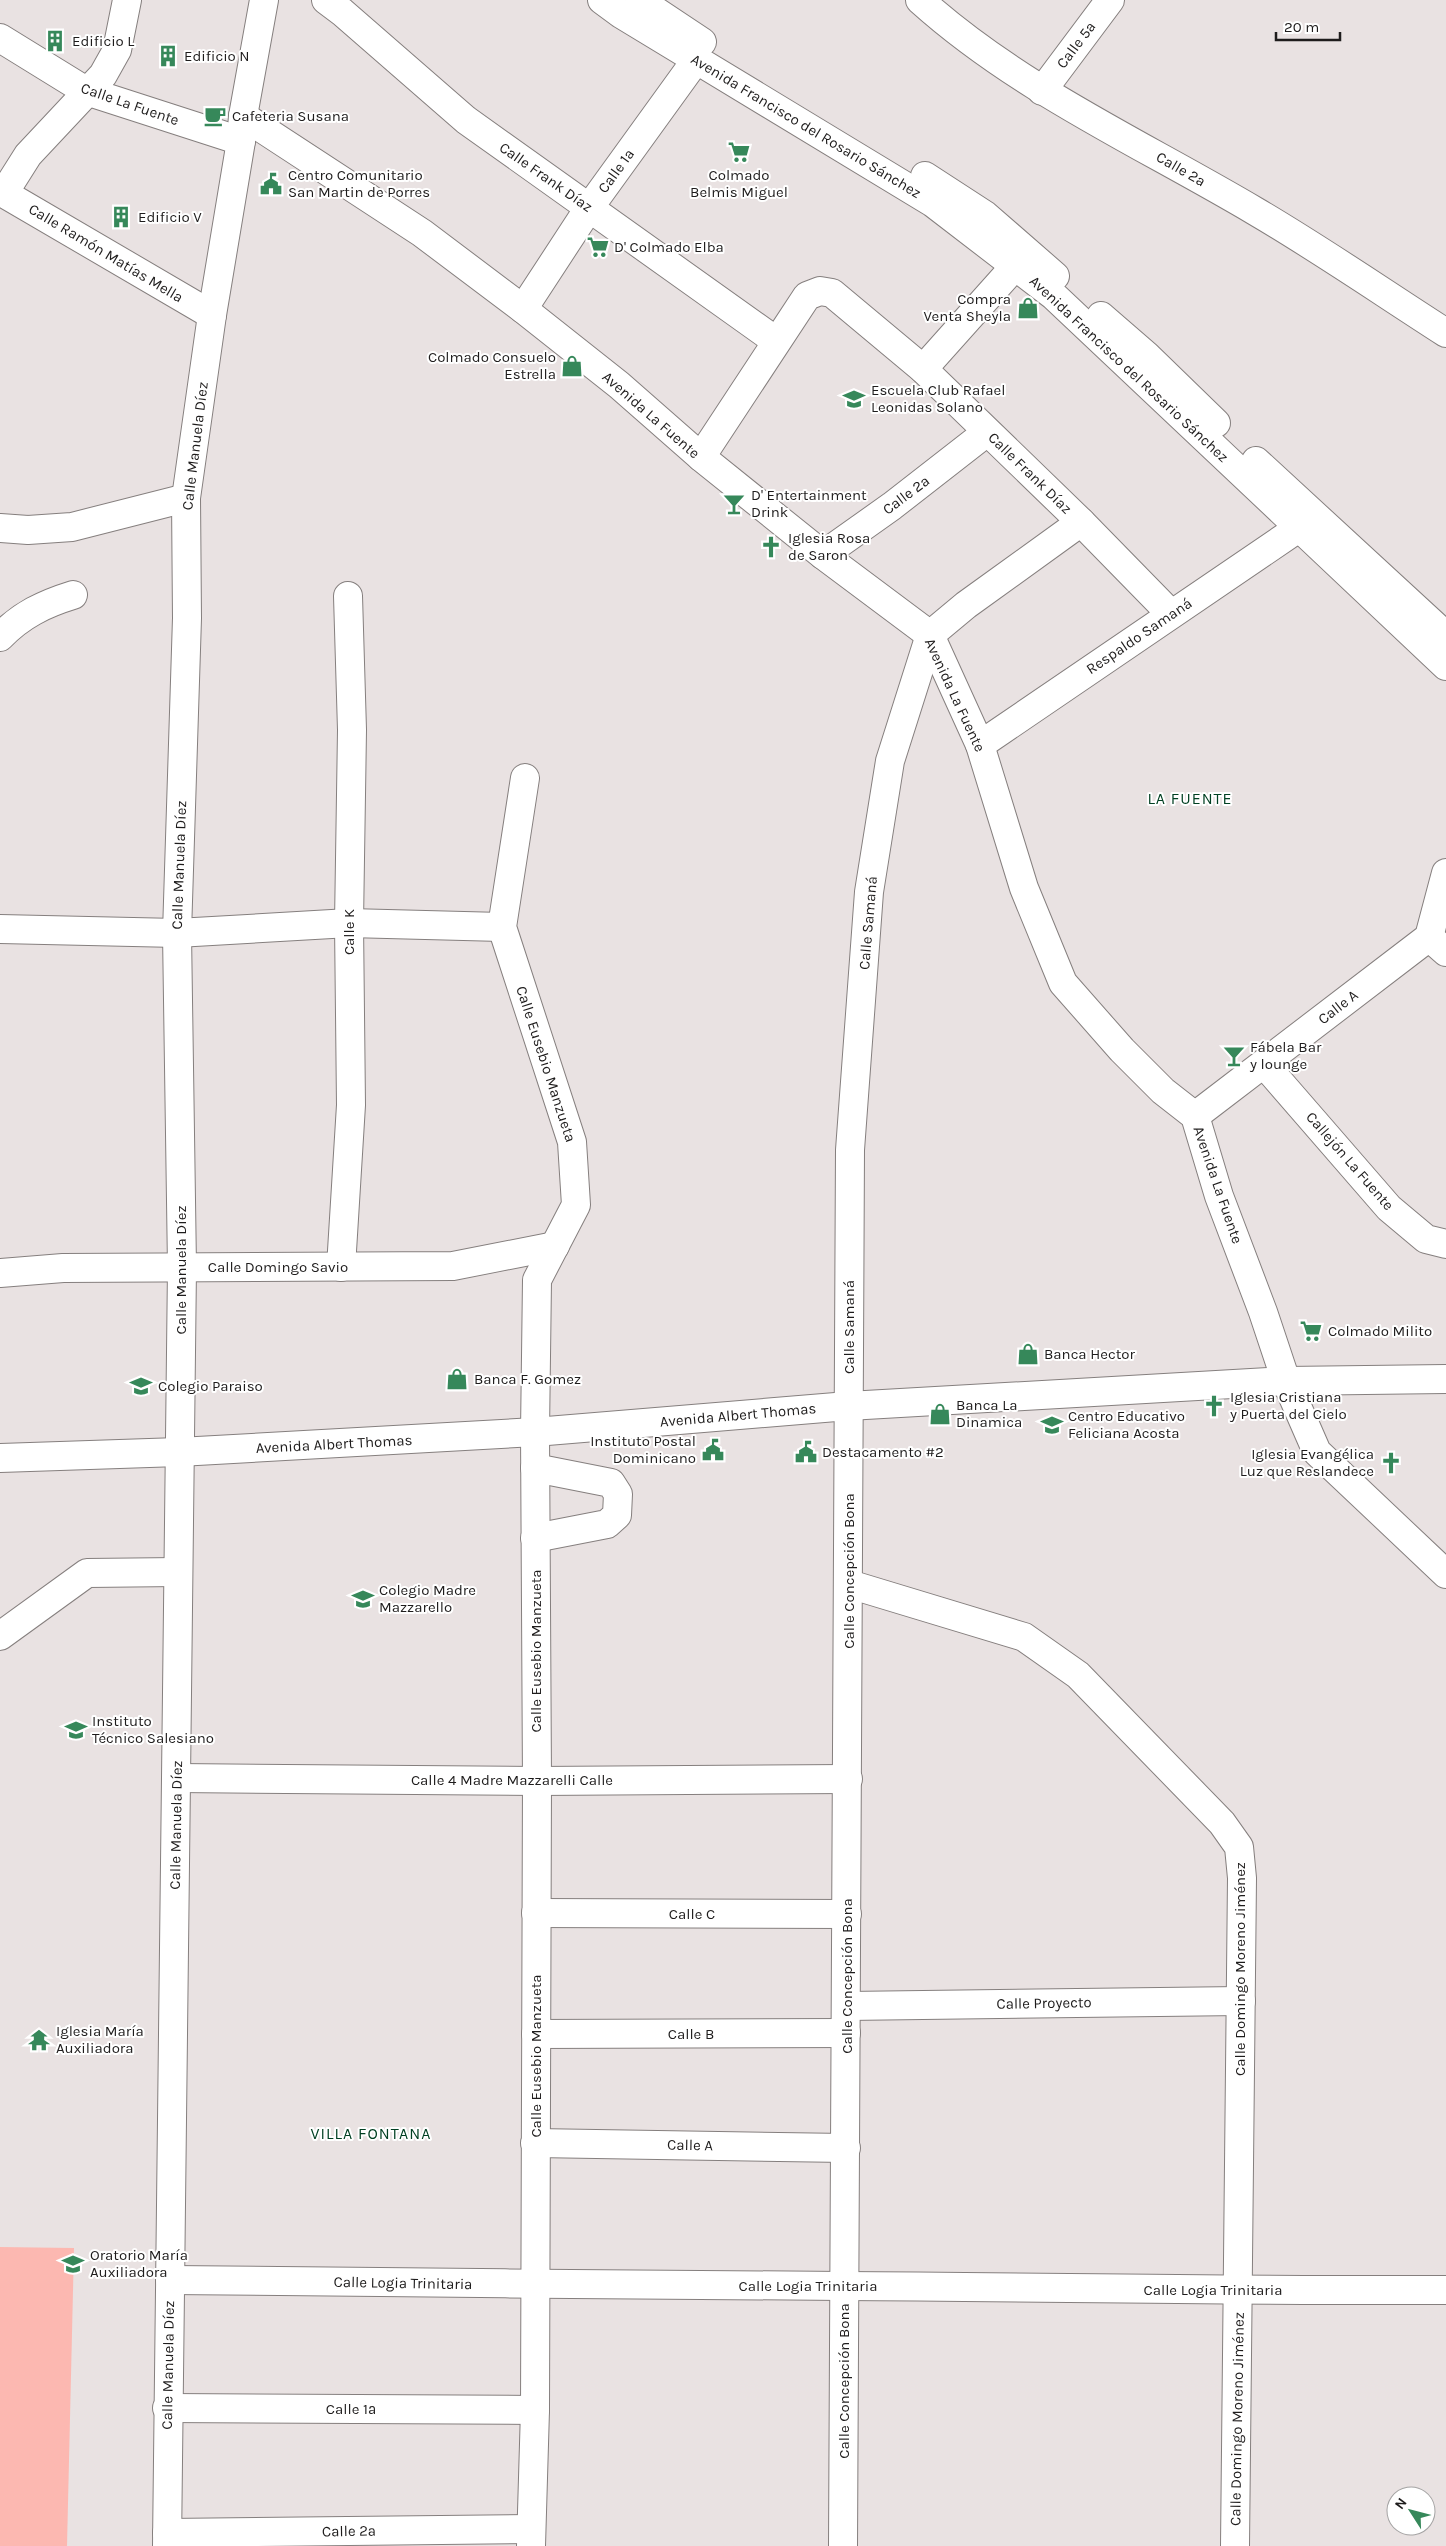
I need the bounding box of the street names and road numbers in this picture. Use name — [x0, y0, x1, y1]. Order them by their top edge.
street label: Calle 5a — [1053, 18, 1099, 72]
street label: Avenida Francisco del Rosario Sánchez — [688, 50, 924, 202]
street label: Calle La Fuente — [79, 79, 181, 129]
street label: Calle Frank Díaz — [496, 138, 596, 216]
street label: Calle 1a — [594, 145, 638, 197]
street label: Calle 2a — [1153, 148, 1209, 190]
street label: Calle Ramón Matías Mella — [25, 200, 187, 306]
street label: Avenida Francisco del Rosario Sánchez — [1026, 272, 1232, 466]
street label: Avenida La Fuente — [599, 368, 703, 462]
street label: Calle Manuela Díez — [178, 381, 212, 511]
street label: Calle Frank Díaz — [984, 428, 1076, 518]
street label: Calle 2a — [879, 472, 933, 518]
street label: Respaldo Samaná — [1083, 594, 1195, 678]
street label: Avenida La Fuente — [921, 635, 989, 755]
street label: Calle Manuela Díez — [168, 800, 190, 930]
street label: Calle Samaná — [855, 875, 881, 971]
street label: Calle K — [340, 909, 358, 955]
street label: Calle Eusebio Manzueta — [512, 984, 580, 1144]
street label: Calle A — [1314, 986, 1362, 1028]
street label: Callejón La Fuente — [1302, 1108, 1398, 1214]
street label: Avenida La Fuente — [1189, 1124, 1247, 1246]
street label: Calle Manuela Díez — [172, 1205, 190, 1335]
street label: Calle Domingo Savio — [208, 1258, 348, 1276]
street label: Calle Samaná — [840, 1280, 858, 1374]
street label: Avenida Albert Thomas — [659, 1399, 817, 1431]
street label: Avenida Albert Thomas — [255, 1431, 413, 1457]
street label: Calle Concepción Bona — [840, 1493, 858, 1649]
street label: Calle Eusebio Manzueta — [527, 1569, 545, 1733]
street label: Calle Manuela Díez — [166, 1760, 186, 1890]
street label: Calle 4 Madre Mazzarelli Calle — [411, 1771, 613, 1789]
street label: Calle Domingo Moreno Jiménez — [1231, 1862, 1249, 2076]
street label: Calle Concepción Bona — [838, 1898, 856, 2054]
street label: Calle C — [669, 1905, 715, 1923]
street label: Calle Eusebio Manzueta — [527, 1974, 545, 2138]
street label: Calle Proyecto — [996, 1993, 1092, 2013]
street label: Calle B — [668, 2025, 714, 2043]
street label: Calle A — [667, 2136, 713, 2154]
street label: Calle Logia Trinitaria — [333, 2273, 473, 2293]
street label: Calle Logia Trinitaria — [739, 2277, 877, 2295]
street label: Calle Logia Trinitaria — [1144, 2281, 1282, 2299]
street label: Calle Manuela Díez — [158, 2300, 178, 2430]
street label: Calle Concepción Bona — [835, 2303, 853, 2459]
street label: Calle Domingo Moreno Jiménez — [1226, 2312, 1248, 2526]
street label: Calle 1ª — [326, 2400, 376, 2418]
street label: Calle 2ª — [322, 2522, 376, 2540]

